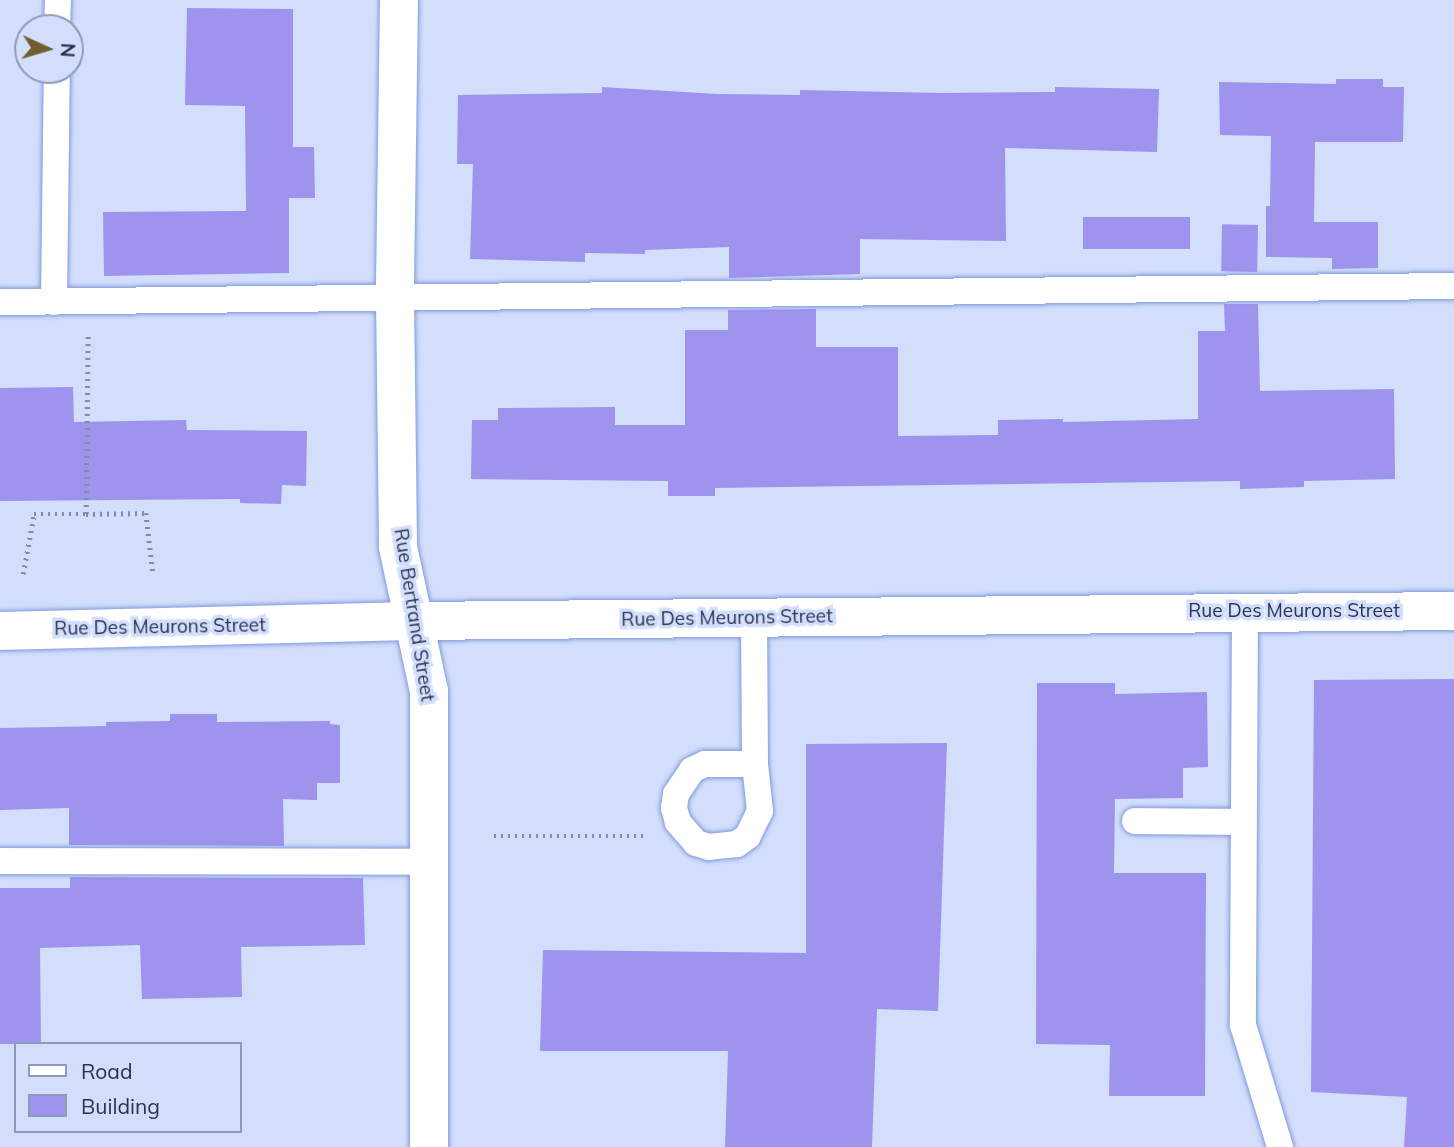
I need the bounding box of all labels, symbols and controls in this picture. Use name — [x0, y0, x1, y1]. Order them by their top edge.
north arrow — [14, 14, 84, 84]
text: N — [55, 42, 80, 58]
street label: Rue Bertrand Street — [389, 527, 439, 703]
street label: Rue Des Meurons Street — [1188, 600, 1400, 622]
street label: Rue Des Meurons Street — [621, 605, 833, 631]
street label: Rue Des Meurons Street — [54, 614, 266, 640]
legend — [14, 1042, 242, 1133]
text: Road — [81, 1058, 132, 1084]
text: Building — [81, 1093, 160, 1119]

